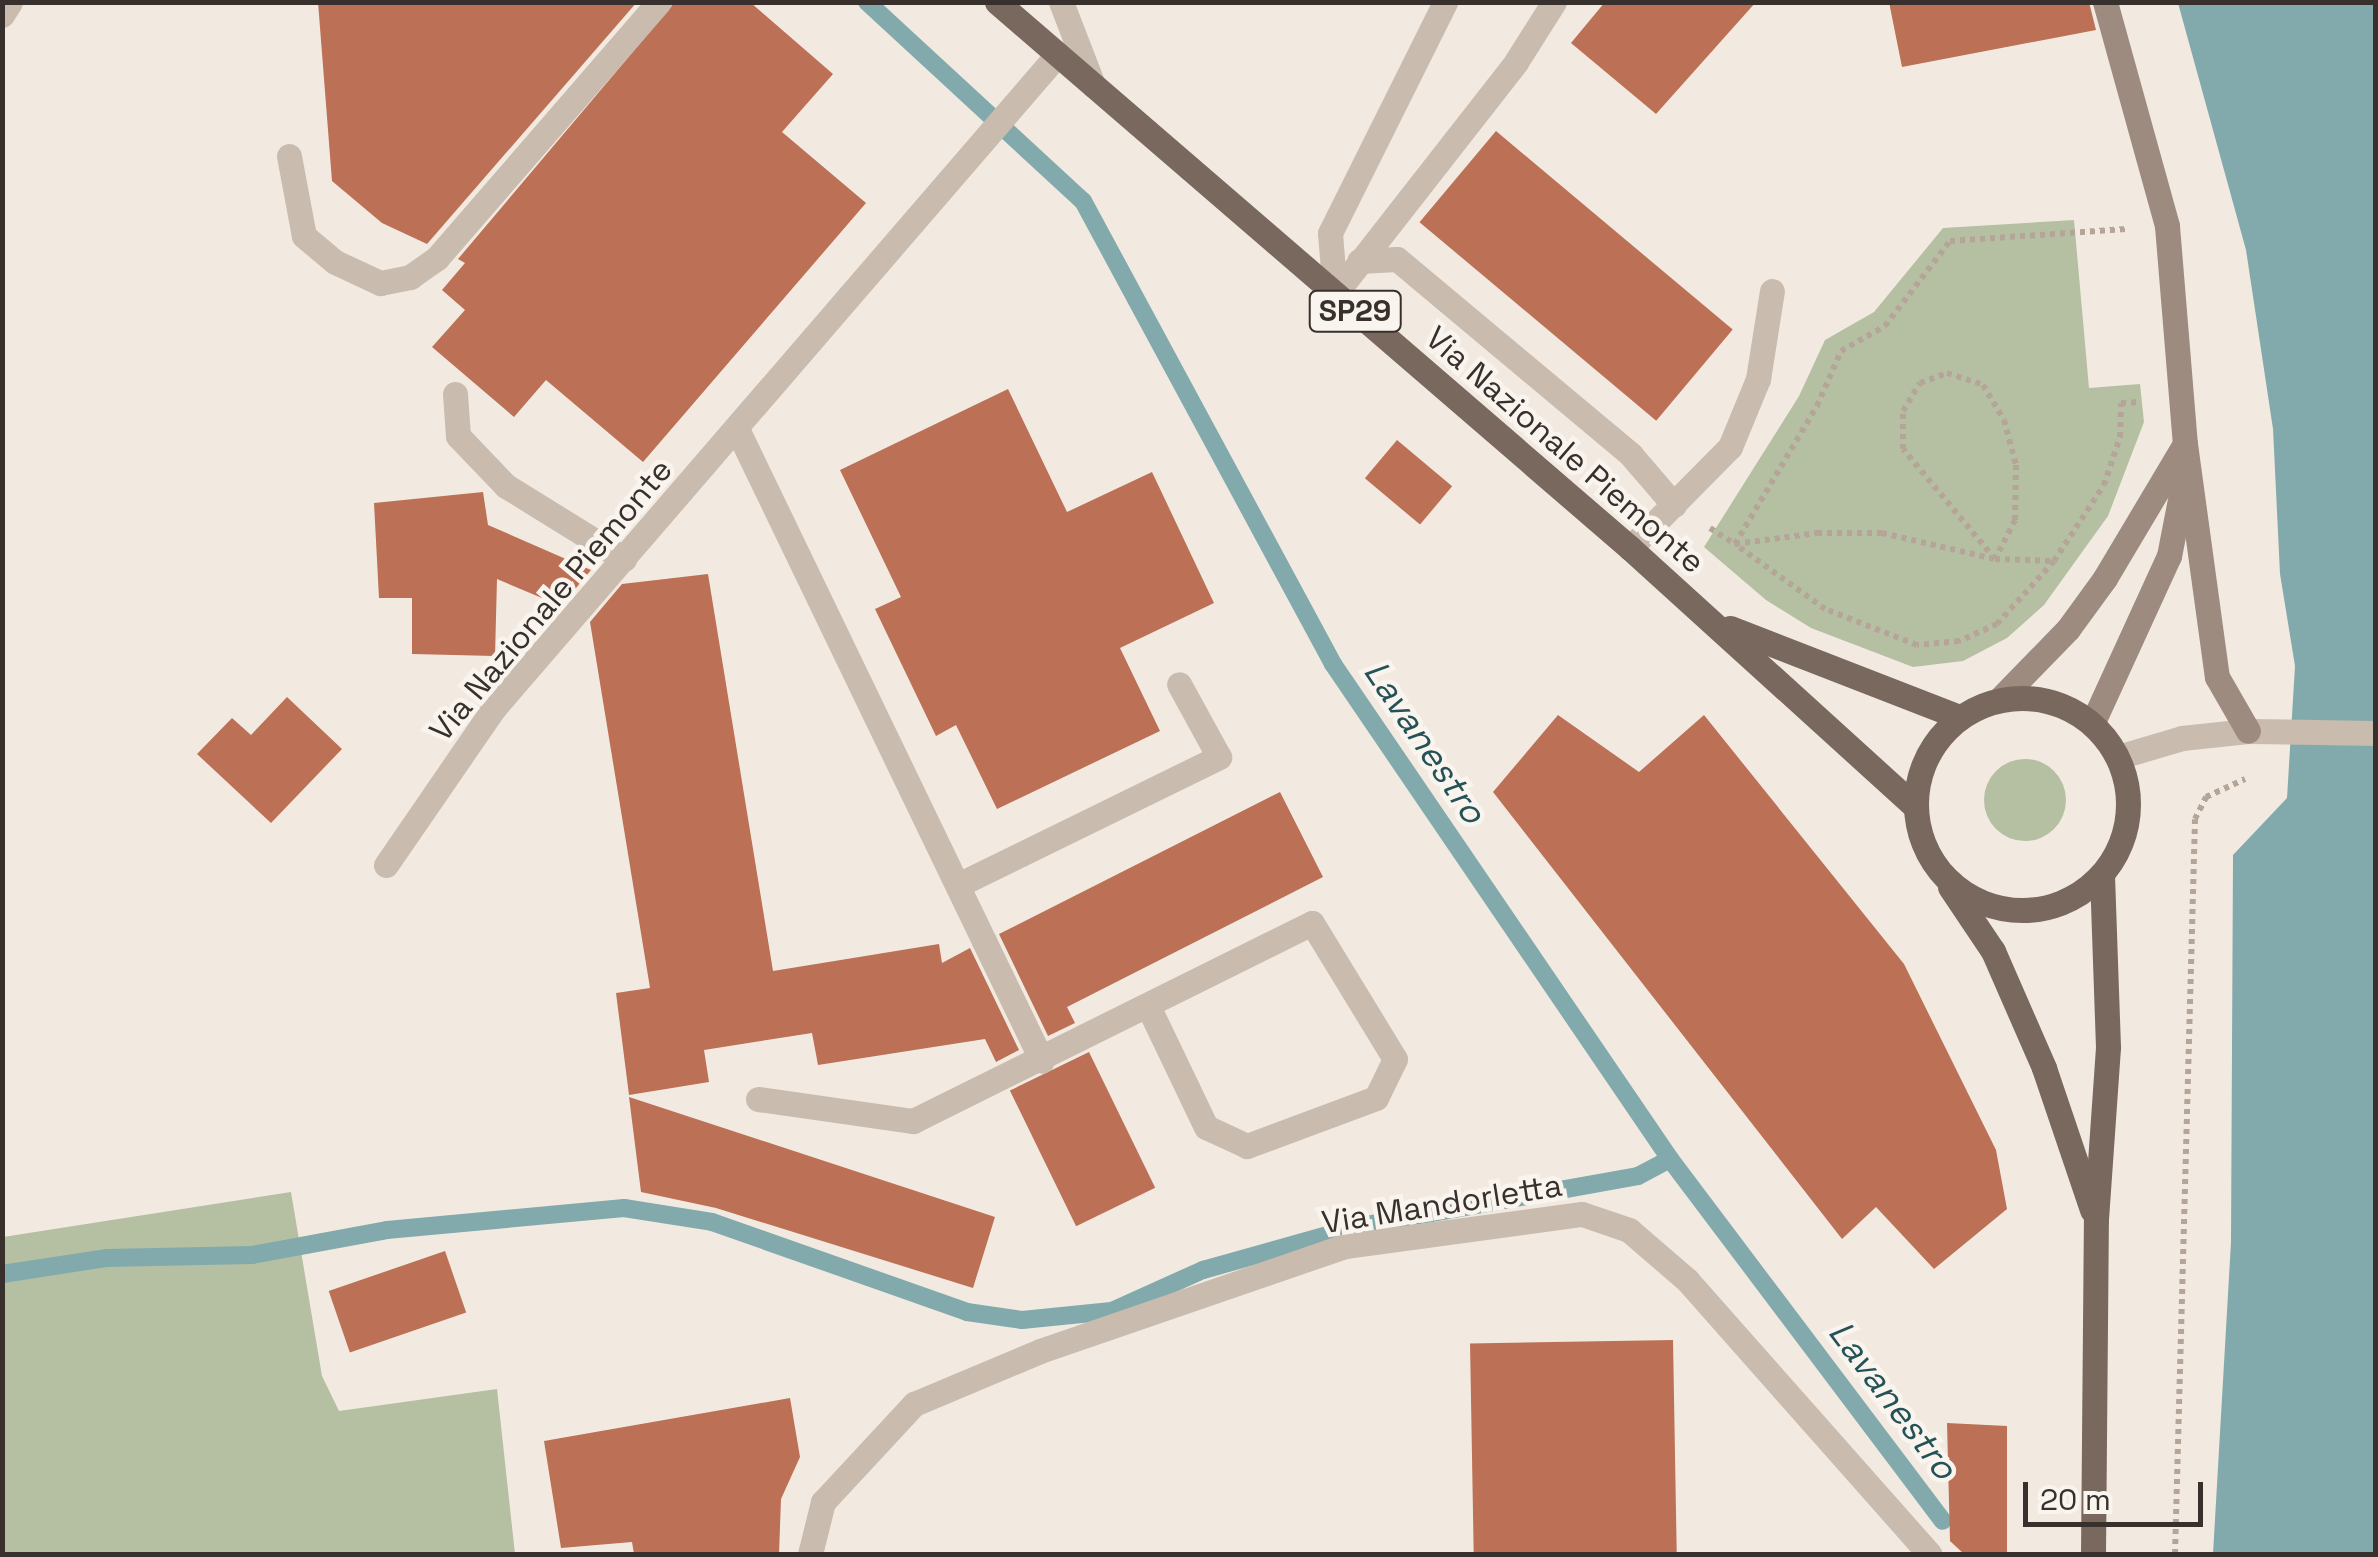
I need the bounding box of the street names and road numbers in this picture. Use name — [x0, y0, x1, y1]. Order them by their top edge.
road number: SP29 — [1308, 286, 1402, 336]
street label: Via Nazionale Piemonte — [1418, 318, 1712, 582]
street label: Via Nazionale Piemonte — [422, 451, 680, 749]
street label: Via Mandorletta — [1319, 1166, 1565, 1242]

